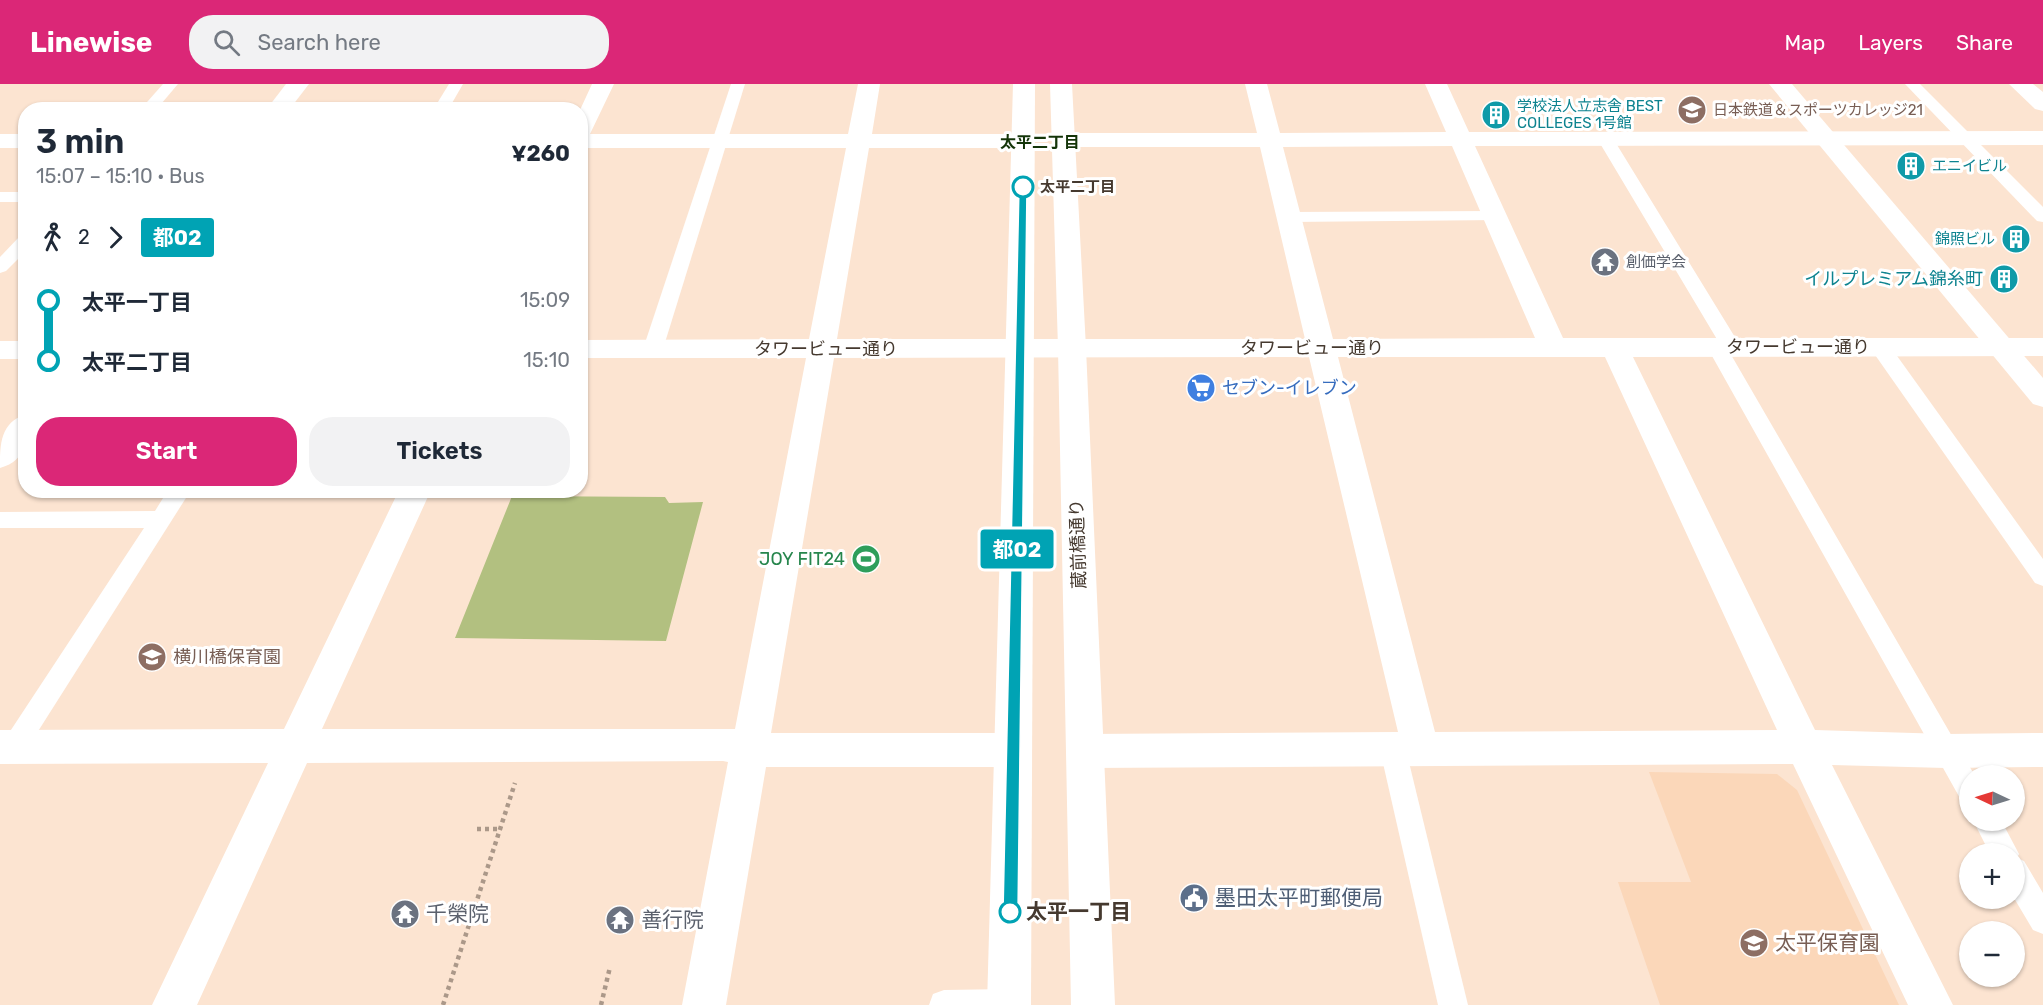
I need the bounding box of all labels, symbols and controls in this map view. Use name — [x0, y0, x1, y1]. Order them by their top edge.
search box — [189, 15, 609, 69]
text: Linewise — [30, 26, 153, 59]
icon: search — [210, 26, 243, 59]
text: Search here — [258, 29, 381, 56]
text: Map — [1784, 30, 1825, 55]
text: Layers — [1858, 30, 1923, 55]
text: Share — [1956, 30, 2013, 55]
school or university icon: 日本鉄道＆スポーツカレッジ21 — [1676, 94, 1708, 126]
place label: 学校法人立志舎 BEST COLLEGES 1号館 — [1517, 97, 1663, 132]
building icon: 学校法人立志舎 BEST COLLEGES 1号館 — [1480, 99, 1512, 131]
place label: 日本鉄道＆スポーツカレッジ21 — [1713, 101, 1923, 119]
text: 3 min — [36, 122, 124, 161]
district label: 太平二丁目 — [1000, 133, 1080, 152]
text: ¥260 — [511, 140, 570, 167]
building icon: エニイビル — [1895, 150, 1927, 182]
place label: エニイビル — [1932, 157, 2007, 175]
text: 15:07 – 15:10 · Bus — [36, 164, 205, 188]
marker: 太平二丁目 — [1012, 176, 1034, 198]
place label: 太平二丁目 — [1040, 178, 1115, 196]
icon: walk — [36, 221, 69, 254]
icon: forward — [99, 221, 132, 254]
building icon: 錦照ビル — [2000, 223, 2032, 255]
text: 2 — [78, 225, 90, 249]
text: 都02 — [153, 225, 202, 250]
place label: 錦照ビル — [1935, 230, 1995, 248]
temple icon: 創価学会 — [1589, 246, 1621, 278]
place label: 創価学会 — [1626, 253, 1686, 271]
building icon: イルプレミアム錦糸町 — [1988, 263, 2020, 295]
place label: イルプレミアム錦糸町 — [1804, 268, 1983, 290]
text: 15:09 — [520, 288, 570, 312]
text: 太平一丁目 — [82, 289, 192, 316]
street label: タワービュー通り — [1726, 336, 1870, 358]
street label: タワービュー通り — [1240, 337, 1384, 359]
street label: タワービュー通り — [754, 338, 898, 360]
text: 15:10 — [523, 348, 570, 372]
text: 太平二丁目 — [82, 349, 192, 376]
supermarket icon: セブン-イレブン — [1185, 372, 1217, 404]
place label: セブン-イレブン — [1222, 377, 1357, 399]
button: Start — [36, 417, 297, 486]
button: Tickets — [309, 417, 570, 486]
street label: 蔵前橋通り — [1065, 499, 1091, 589]
line badge: 都02 — [982, 530, 1052, 568]
text: 都02 — [993, 537, 1041, 562]
sports icon: JOY FIT24 — [850, 543, 882, 575]
place label: JOY FIT24 — [759, 548, 845, 570]
school or university icon: 横川橋保育園 — [136, 641, 168, 673]
place label: 横川橋保育園 — [173, 646, 281, 668]
north arrow — [1959, 765, 2025, 831]
map controls — [1959, 765, 2025, 987]
button: + — [1959, 843, 2025, 909]
public building icon: 墨田太平町郵便局 — [1178, 882, 1210, 914]
place label: 墨田太平町郵便局 — [1215, 885, 1383, 910]
temple icon: 千榮院 — [389, 898, 421, 930]
place label: 太平一丁目 — [1026, 899, 1131, 924]
place label: 千榮院 — [426, 901, 489, 926]
marker: 太平一丁目 — [999, 901, 1021, 923]
temple icon: 善行院 — [604, 904, 636, 936]
place label: 善行院 — [641, 907, 704, 932]
button: − — [1959, 921, 2025, 987]
school or university icon: 太平保育園 — [1738, 927, 1770, 959]
place label: 太平保育園 — [1775, 930, 1880, 955]

